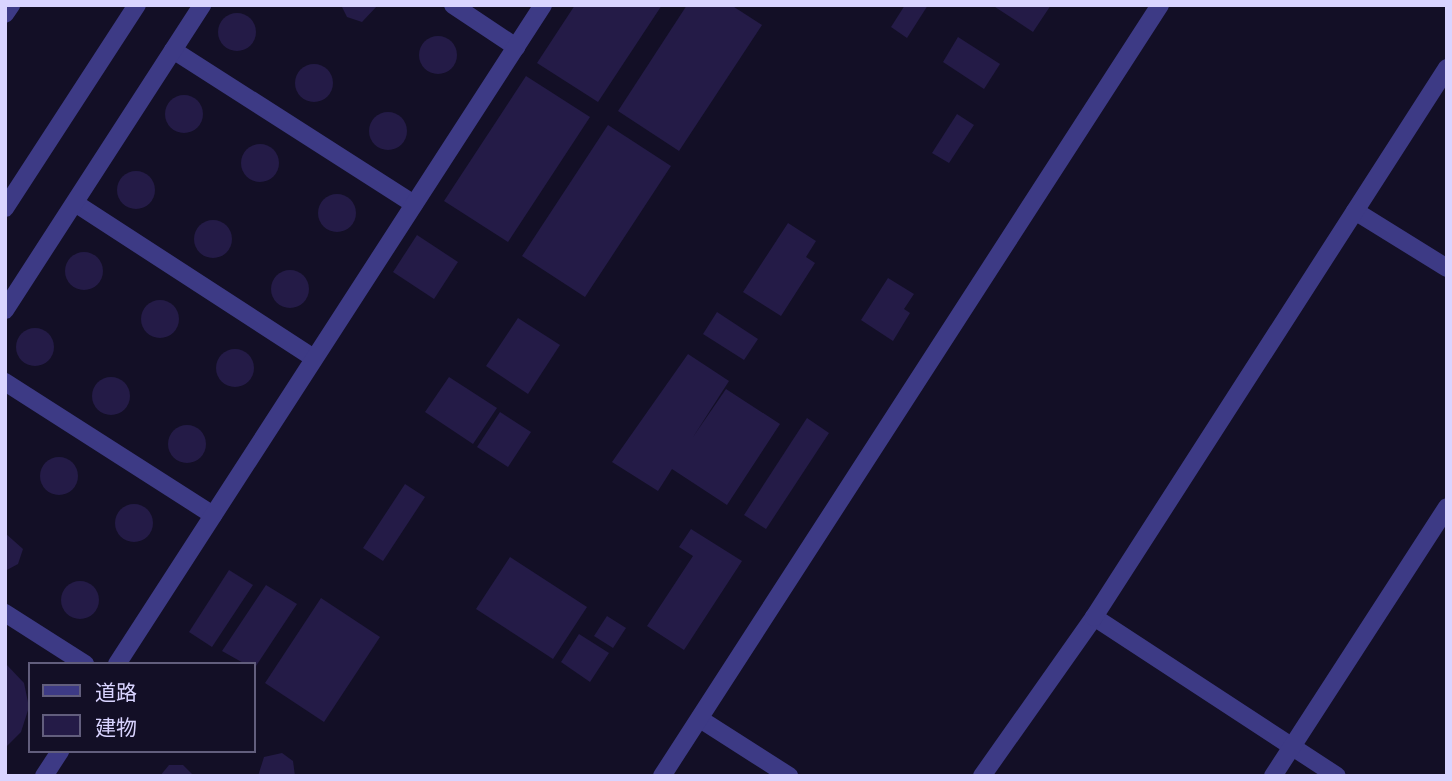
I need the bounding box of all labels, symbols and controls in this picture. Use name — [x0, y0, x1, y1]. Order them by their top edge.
legend — [28, 662, 256, 753]
text: 道路 — [95, 680, 137, 705]
text: 建物 — [95, 715, 137, 740]

